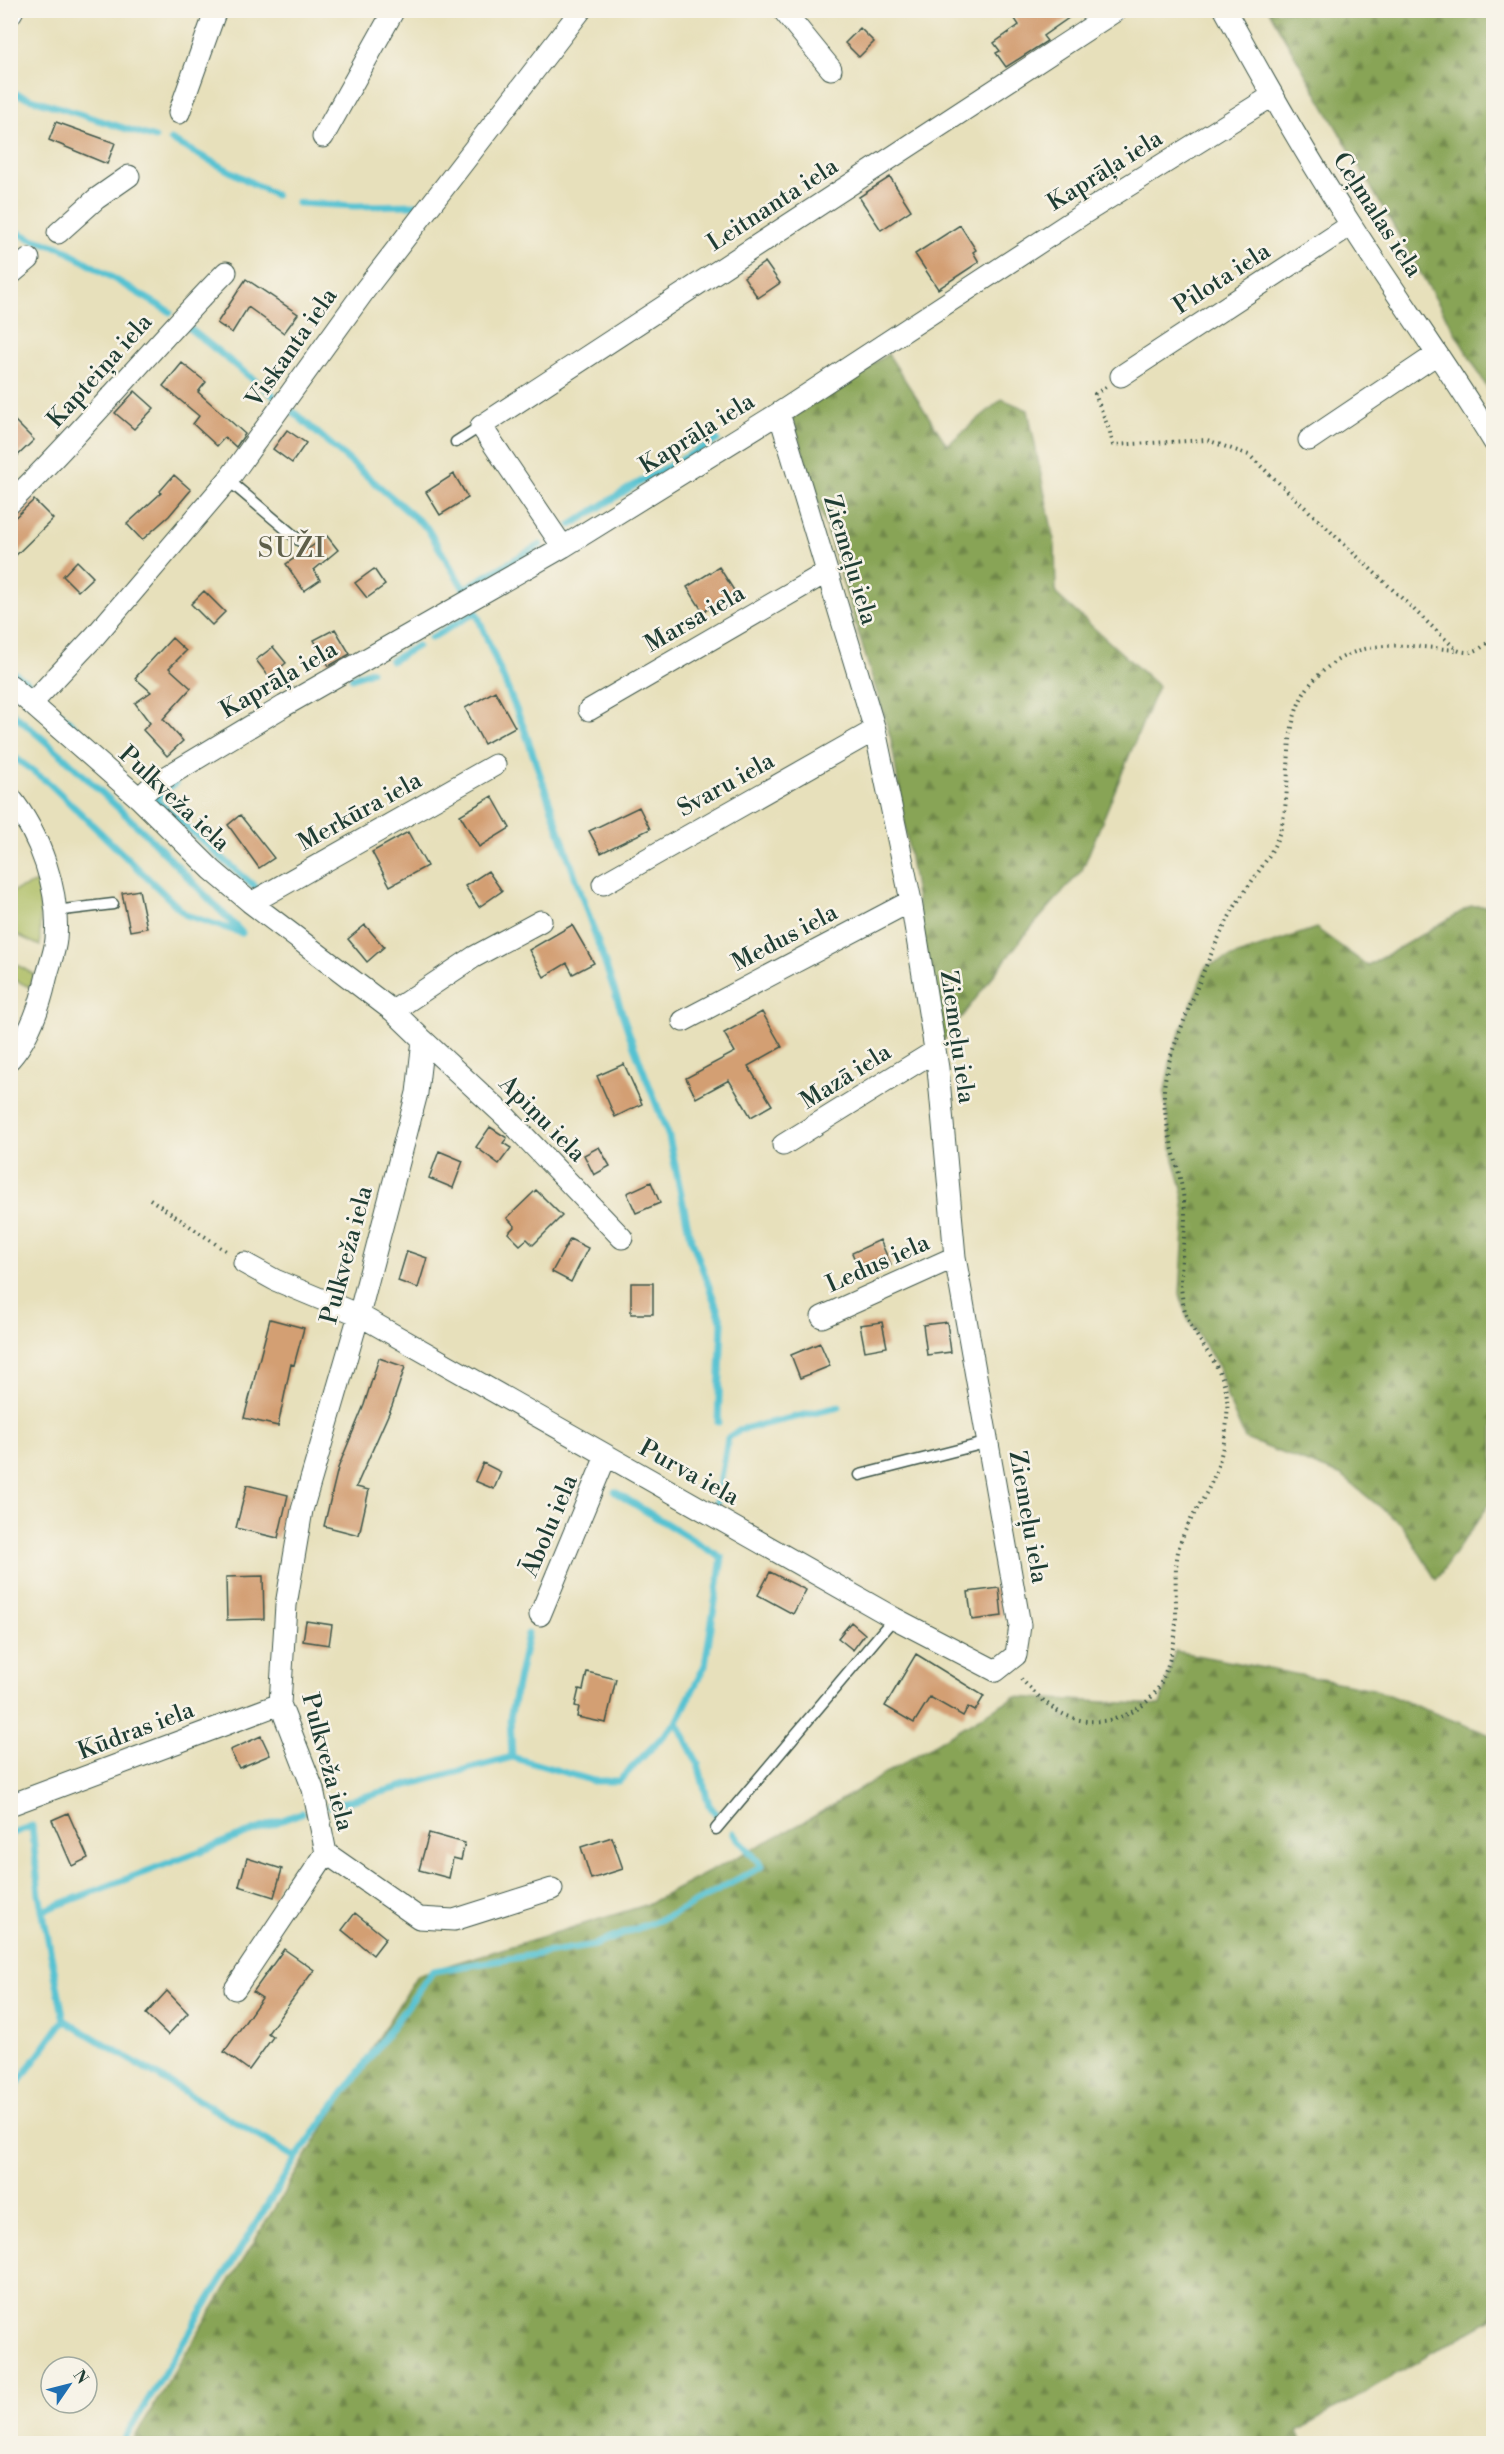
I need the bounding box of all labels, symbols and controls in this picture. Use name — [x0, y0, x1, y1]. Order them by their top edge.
street label: Kaprāļa iela — [1042, 123, 1169, 218]
street label: Ceļmalas iela — [1326, 147, 1429, 284]
street label: Leitnanta iela — [702, 151, 845, 258]
street label: Pilota iela — [1168, 236, 1277, 322]
street label: Viskanta iela — [239, 282, 345, 414]
street label: Kapteiņa iela — [41, 307, 160, 434]
street label: Kaprāļa iela — [634, 386, 761, 481]
street label: Ziemeļu iela — [816, 492, 884, 629]
district label: SUŽI — [258, 529, 326, 566]
street label: Marsa iela — [640, 578, 751, 660]
street label: Kaprāļa iela — [215, 634, 344, 726]
street label: Pulkveža iela — [112, 740, 237, 859]
street label: Svaru iela — [672, 746, 781, 824]
street label: Merkūra iela — [293, 765, 428, 858]
street label: Medus iela — [727, 897, 844, 978]
street label: Ziemeļu iela — [933, 969, 981, 1106]
street label: Mazā iela — [795, 1037, 898, 1117]
street label: Apiņu iela — [492, 1069, 592, 1169]
street label: Pulkveža iela — [314, 1182, 380, 1327]
street label: Ledus iela — [822, 1228, 935, 1300]
street label: Purva iela — [634, 1433, 745, 1513]
street label: Ziemeļu iela — [1002, 1448, 1055, 1586]
street label: Ābolu iela — [515, 1470, 585, 1583]
street label: Pulkveža iela — [294, 1690, 360, 1835]
street label: Kūdras iela — [74, 1695, 199, 1767]
north arrow — [39, 2355, 99, 2415]
text: N — [69, 2366, 92, 2388]

